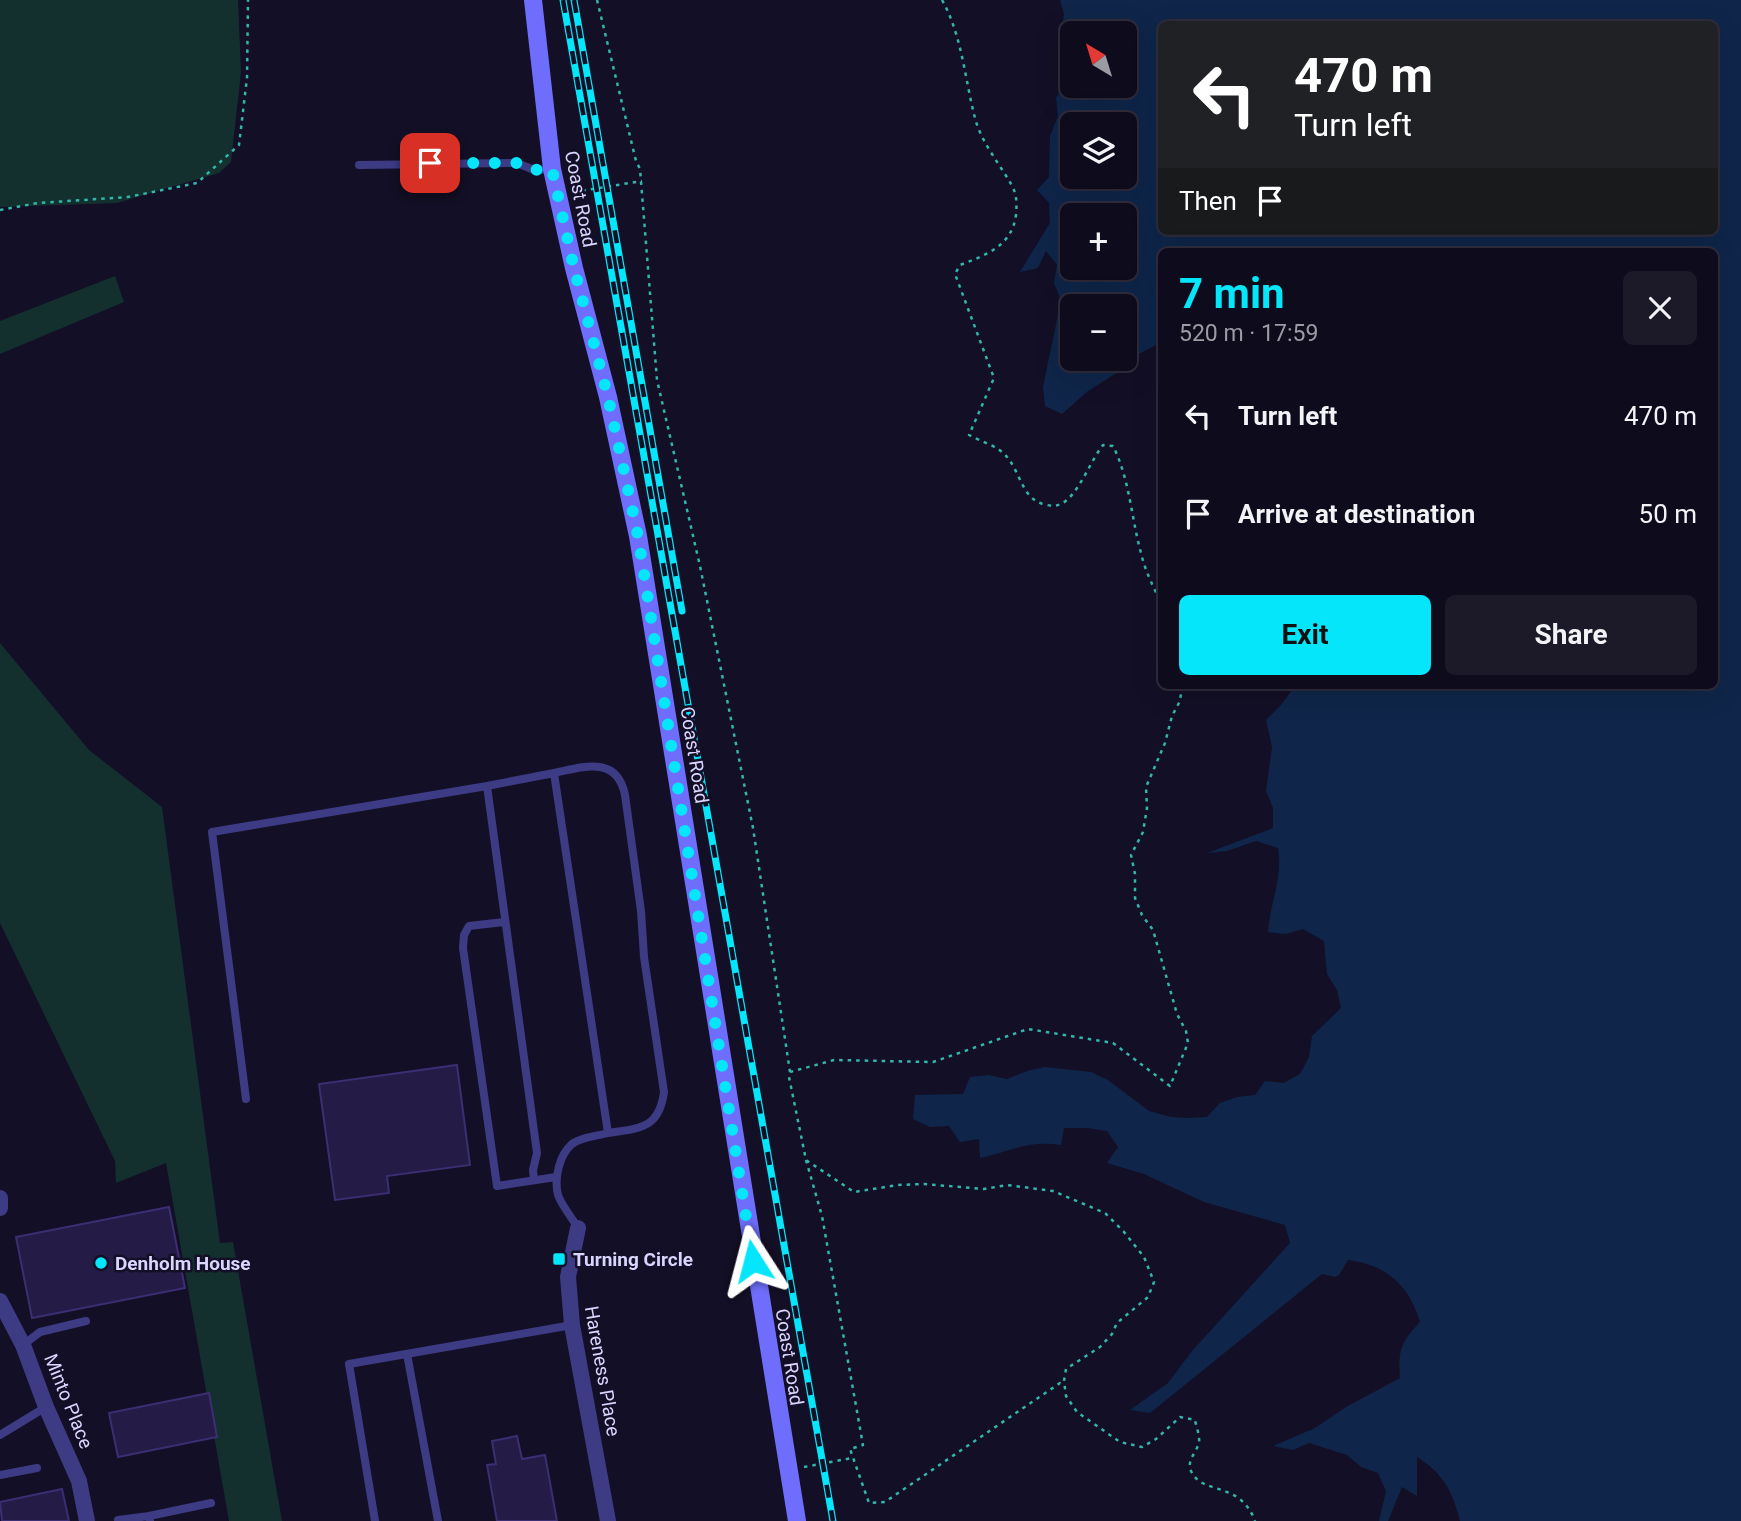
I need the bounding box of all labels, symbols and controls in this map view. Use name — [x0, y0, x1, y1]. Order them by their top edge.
north arrow — [1060, 21, 1138, 98]
map controls — [1060, 21, 1137, 371]
text: 470 m — [1294, 47, 1433, 104]
icon: left — [1179, 49, 1270, 140]
text: Turn left — [1294, 106, 1412, 144]
button: layers — [1060, 112, 1137, 189]
pin — [400, 133, 460, 193]
icon: arrive — [411, 144, 449, 182]
street label: Coast Road — [560, 149, 601, 249]
icon: arrive — [1251, 182, 1289, 220]
text: Then — [1179, 186, 1237, 216]
button: + — [1060, 203, 1137, 280]
text: 7 min — [1179, 269, 1285, 318]
button: close — [1623, 271, 1697, 345]
button: − — [1060, 294, 1137, 371]
text: 520 m · 17:59 — [1179, 320, 1318, 347]
icon: left — [1179, 397, 1217, 435]
text: Turn left — [1238, 401, 1337, 431]
text: 470 m — [1624, 401, 1697, 431]
icon: arrive — [1179, 495, 1217, 533]
text: Arrive at destination — [1238, 499, 1475, 529]
text: 50 m — [1639, 499, 1697, 529]
button: Exit — [1179, 595, 1431, 675]
button: Share — [1445, 595, 1697, 675]
street label: Coast Road — [675, 705, 714, 805]
position arrow — [716, 1224, 790, 1298]
place label: Turning Circle — [573, 1248, 693, 1271]
marker: Turning Circle — [551, 1251, 567, 1267]
place label: Denholm House — [115, 1252, 251, 1275]
marker: Denholm House — [93, 1255, 109, 1271]
street label: Hareness Place — [580, 1304, 625, 1438]
street label: Coast Road — [770, 1307, 809, 1407]
street label: Minto Place — [39, 1350, 98, 1452]

